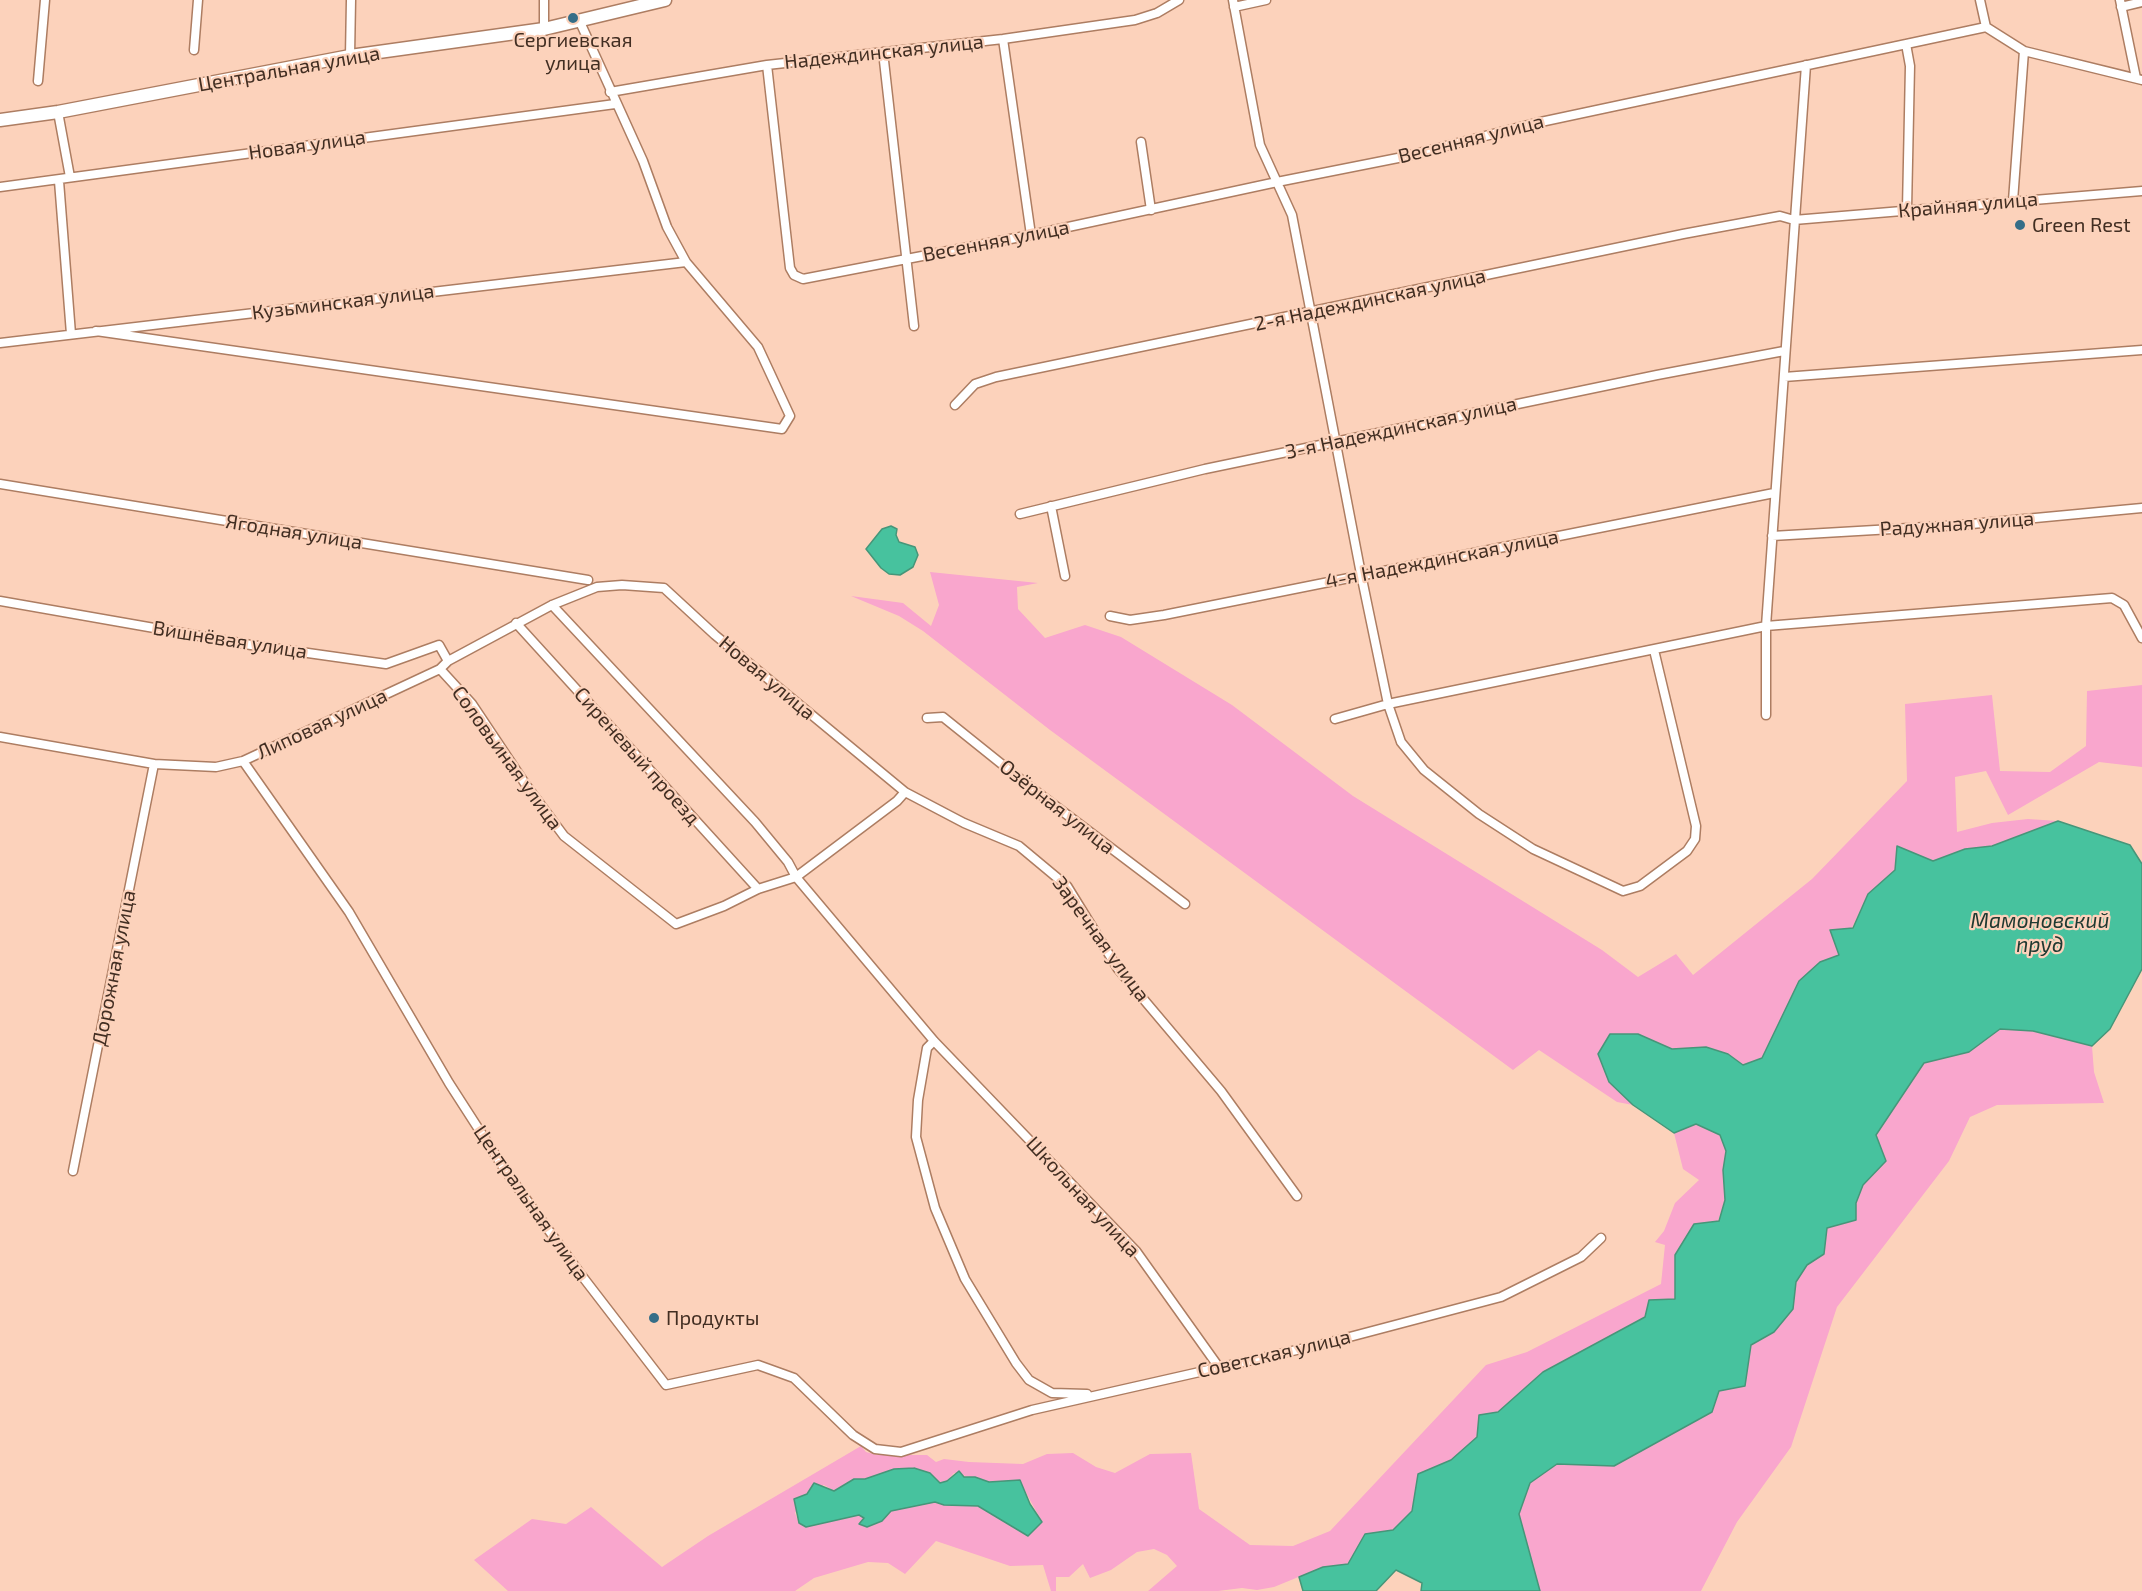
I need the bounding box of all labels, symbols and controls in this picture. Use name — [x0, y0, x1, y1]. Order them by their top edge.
marker: Сергиевская улица — [566, 11, 580, 25]
place label: Сергиевская улица — [514, 28, 632, 75]
street label: Надеждинская улица — [783, 30, 985, 74]
street label: Центральная улица — [196, 41, 382, 97]
street label: Весенняя улица — [1396, 109, 1546, 169]
street label: Новая улица — [247, 125, 367, 165]
street label: Крайняя улица — [1897, 187, 2039, 223]
place label: Green Rest — [2032, 213, 2131, 237]
street label: Весенняя улица — [921, 215, 1071, 267]
marker: Green Rest — [2013, 218, 2027, 232]
street label: 2-я Надеждинская улица — [1252, 264, 1488, 336]
street label: Кузьминская улица — [250, 279, 436, 325]
street label: 3-я Надеждинская улица — [1283, 392, 1519, 464]
street label: Радужная улица — [1879, 507, 2035, 541]
street label: Ягодная улица — [224, 509, 364, 555]
street label: 4-я Надеждинская улица — [1323, 525, 1561, 593]
street label: Вишнёвая улица — [151, 616, 309, 664]
street label: Новая улица — [714, 631, 820, 725]
street label: Соловьиная улица — [447, 681, 567, 835]
street label: Сиреневый проезд — [569, 682, 705, 830]
street label: Липовая улица — [253, 683, 391, 765]
street label: Озёрная улица — [995, 755, 1119, 859]
street label: Заречная улица — [1048, 872, 1154, 1006]
street label: Дорожная улица — [87, 888, 141, 1048]
water label: Мамоновский пруд — [1971, 908, 2109, 958]
street label: Центральная улица — [468, 1121, 594, 1285]
street label: Школьная улица — [1021, 1132, 1145, 1262]
place label: Продукты — [666, 1306, 759, 1330]
marker: Продукты — [647, 1311, 661, 1325]
street label: Советская улица — [1195, 1325, 1353, 1383]

